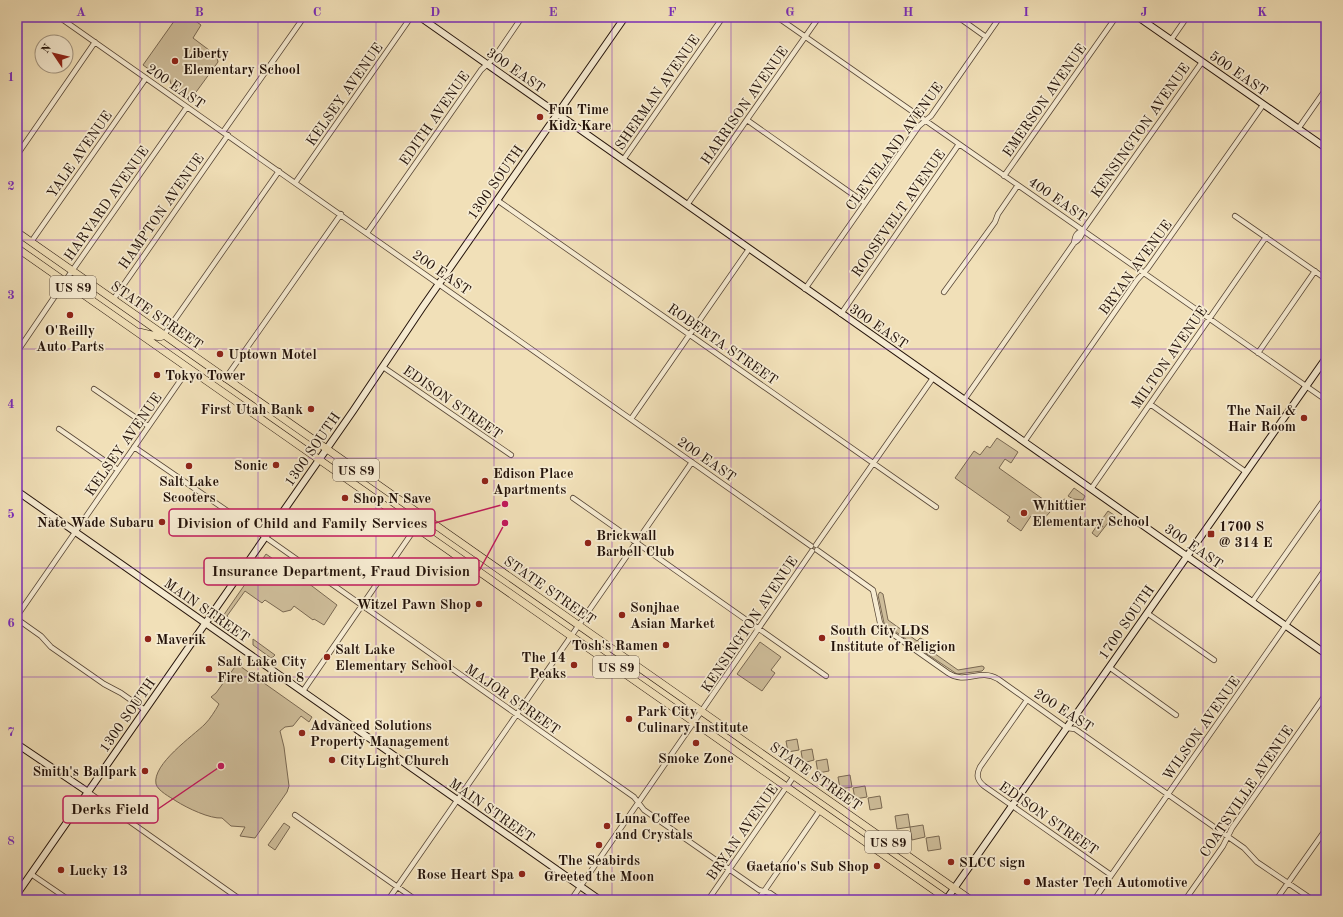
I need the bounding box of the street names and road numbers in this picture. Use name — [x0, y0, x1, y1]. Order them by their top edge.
street label: SHERMAN AVENUE — [613, 33, 703, 153]
street label: KELSEY AVENUE — [304, 40, 386, 149]
street label: EMERSON AVENUE — [1001, 41, 1089, 160]
street label: HARRISON AVENUE — [699, 44, 791, 167]
street label: 300 EAST — [484, 46, 547, 96]
street label: 500 EAST — [1207, 49, 1270, 99]
street label: KENSINGTON AVENUE — [1089, 61, 1193, 200]
street label: 200 EAST — [144, 62, 207, 112]
street label: EDITH AVENUE — [397, 69, 472, 168]
street label: CLEVELAND AVENUE — [844, 80, 946, 213]
street label: YALE AVENUE — [45, 109, 115, 201]
street label: 1300 SOUTH — [465, 143, 526, 222]
street label: HARVARD AVENUE — [62, 144, 152, 263]
street label: ROOSEVELT AVENUE — [850, 147, 948, 280]
street label: HAMPTON AVENUE — [117, 151, 207, 272]
street label: 400 EAST — [1026, 175, 1089, 225]
street label: BRYAN AVENUE — [1097, 218, 1175, 318]
street label: 200 EAST — [410, 248, 473, 298]
road number: US 89 — [50, 276, 96, 298]
street label: STATE STREET — [108, 279, 205, 353]
street label: ROBERTA STREET — [665, 302, 780, 388]
street label: 300 EAST — [847, 302, 910, 352]
street label: MILTON AVENUE — [1129, 304, 1210, 411]
street label: EDISON STREET — [400, 363, 504, 442]
street label: KELSEY AVENUE — [83, 390, 165, 499]
street label: 1300 SOUTH — [282, 410, 343, 489]
street label: 200 EAST — [675, 435, 738, 485]
road number: US 89 — [333, 459, 379, 481]
street label: 300 EAST — [1162, 522, 1225, 572]
street label: STATE STREET — [501, 554, 598, 628]
street label: KENSINGTON AVENUE — [699, 554, 801, 695]
street label: MAIN STREET — [161, 576, 252, 645]
street label: 1700 SOUTH — [1096, 583, 1157, 662]
road number: US 89 — [593, 656, 639, 678]
street label: MAJOR STREET — [463, 662, 562, 738]
street label: WILSON AVENUE — [1161, 674, 1243, 783]
street label: 1300 SOUTH — [97, 676, 158, 755]
street label: 200 EAST — [1031, 687, 1095, 735]
street label: COATSVILLE AVENUE — [1198, 723, 1296, 860]
street label: STATE STREET — [767, 740, 864, 814]
street label: MAIN STREET — [446, 776, 537, 845]
street label: EDISON STREET — [996, 779, 1100, 858]
street label: BRYAN AVENUE — [705, 782, 781, 883]
road number: US 89 — [865, 831, 911, 853]

